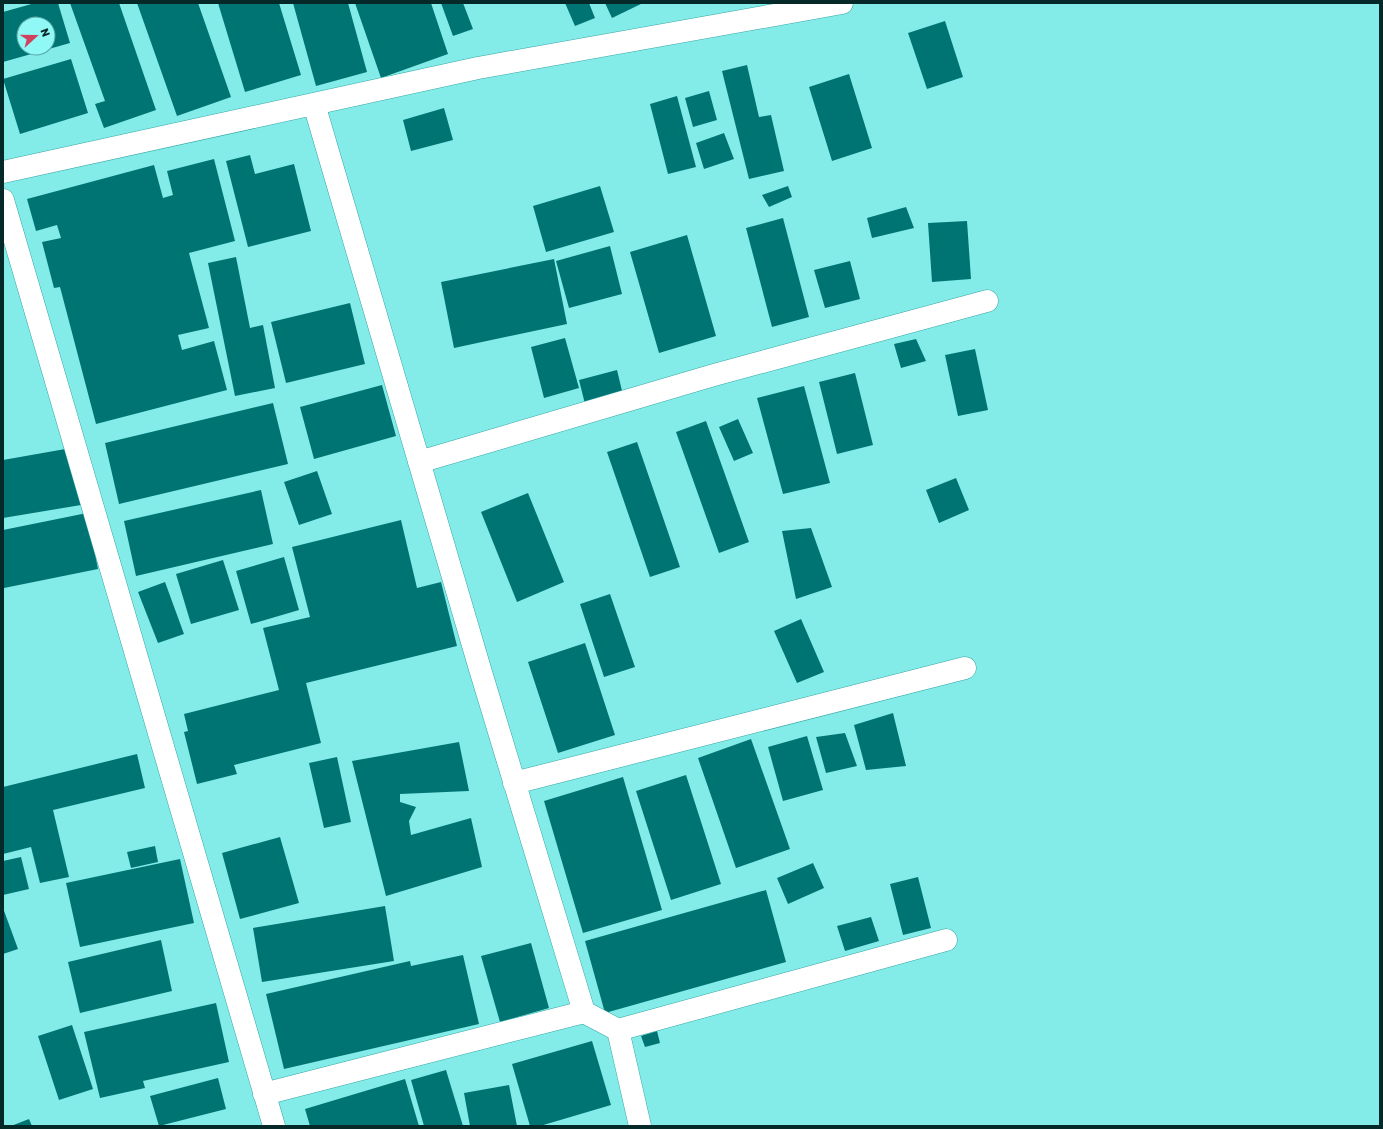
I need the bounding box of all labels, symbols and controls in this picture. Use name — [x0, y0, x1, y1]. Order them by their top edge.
north arrow — [16, 16, 56, 56]
text: N — [37, 27, 52, 39]

